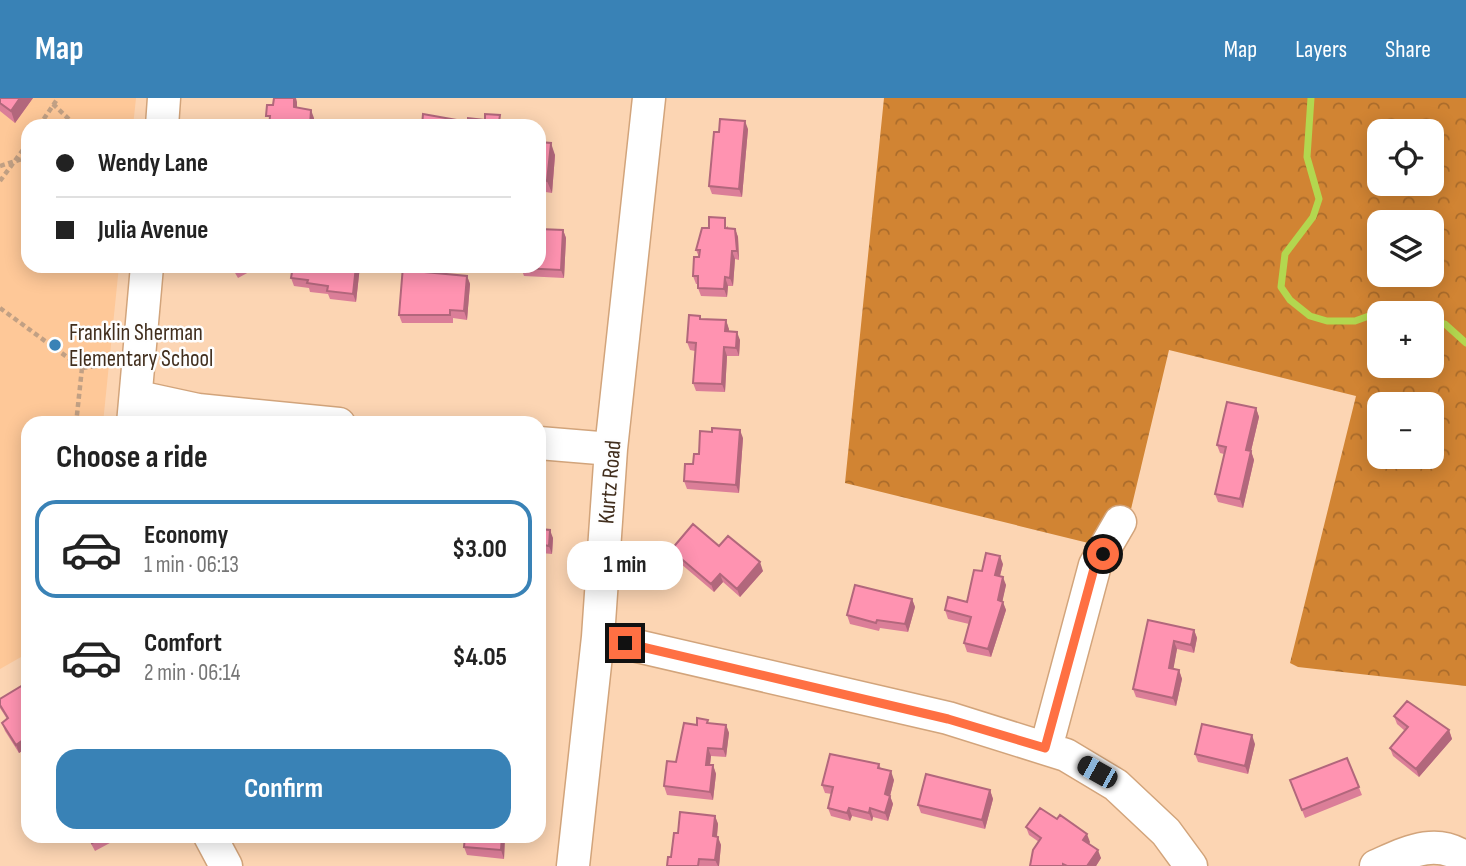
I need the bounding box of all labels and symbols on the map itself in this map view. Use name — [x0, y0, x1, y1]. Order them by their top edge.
place label: Franklin Sherman Elementary School — [69, 319, 213, 373]
marker: Franklin Sherman Elementary School — [47, 337, 63, 353]
street label: Kurtz Road — [592, 439, 628, 525]
route start — [1087, 538, 1119, 570]
callout: 1 min — [567, 542, 683, 590]
route end — [609, 627, 641, 659]
car — [1074, 753, 1121, 791]

